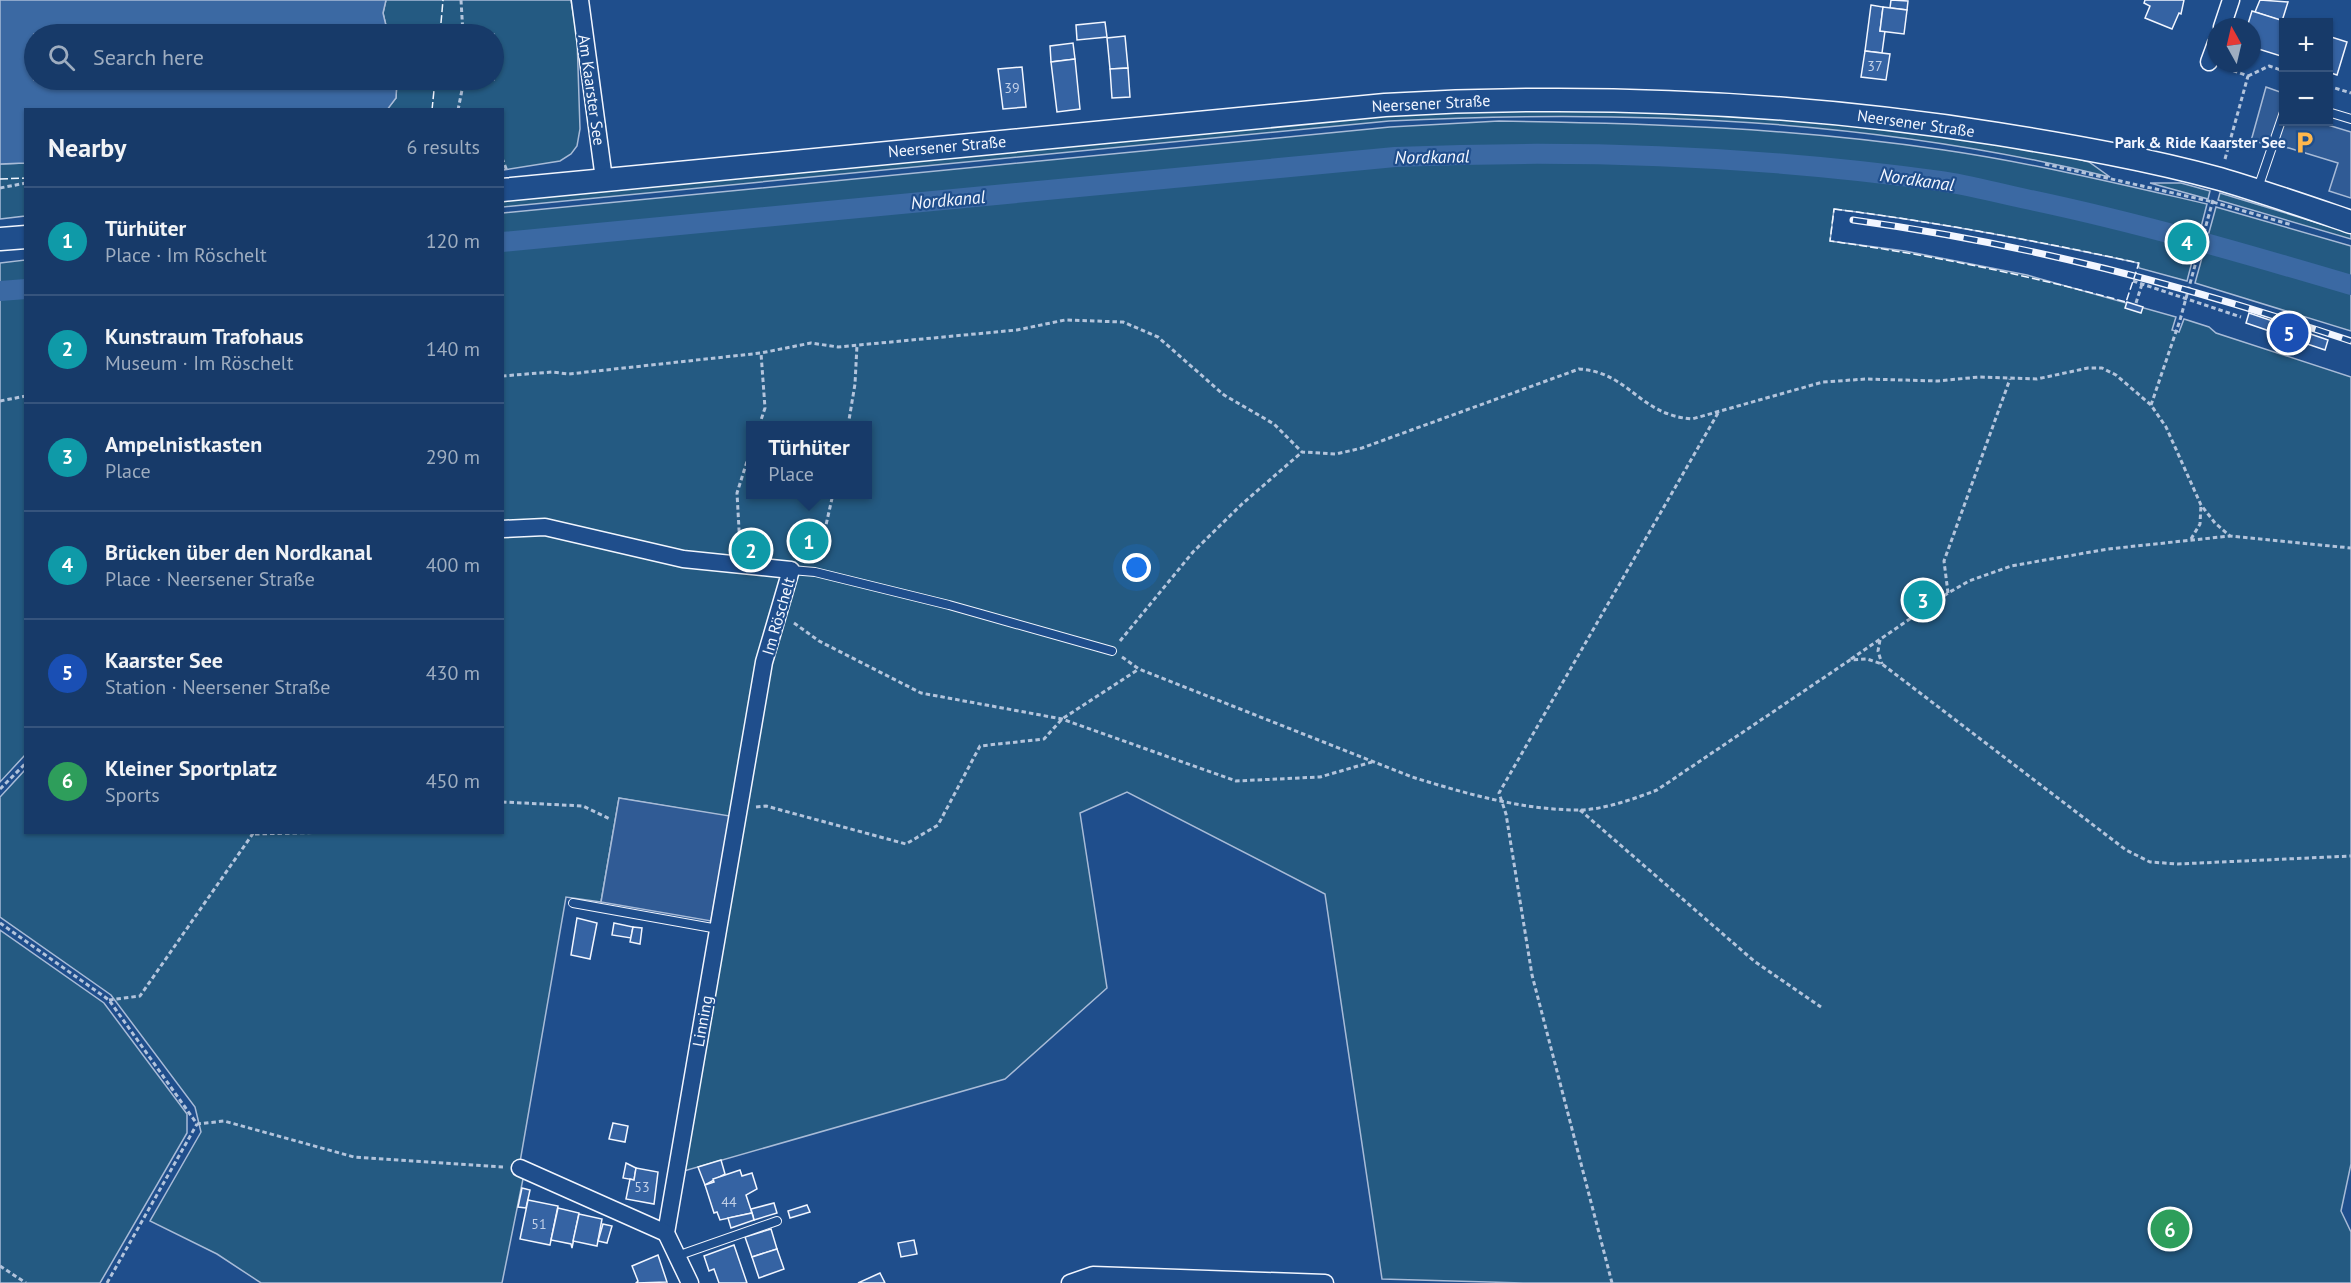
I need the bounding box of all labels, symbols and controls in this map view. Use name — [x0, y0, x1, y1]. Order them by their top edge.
north arrow — [2207, 18, 2261, 72]
map controls — [2279, 18, 2333, 126]
button: + — [2279, 18, 2333, 72]
search box — [24, 24, 504, 90]
street label: Am Kaarster See — [574, 33, 610, 147]
icon: search — [45, 41, 78, 74]
text: Search here — [93, 43, 204, 71]
house number: 37 — [1867, 57, 1883, 75]
button: − — [2279, 72, 2333, 126]
house number: 39 — [1004, 79, 1020, 97]
street label: Neersener Straße — [1371, 90, 1491, 116]
street label: Neersener Straße — [1856, 105, 1976, 141]
parking icon: Park & Ride Kaarster See — [2291, 129, 2317, 155]
text: Nearby — [48, 131, 126, 164]
street label: Neersener Straße — [887, 131, 1007, 161]
place label: Park & Ride Kaarster See — [2115, 132, 2286, 152]
text: 6 results — [407, 134, 480, 160]
water label: Nordkanal — [1394, 144, 1470, 169]
water label: Nordkanal — [1878, 163, 1956, 196]
water label: Nordkanal — [910, 185, 986, 214]
text: Türhüter — [105, 214, 186, 242]
pin: 4 — [2168, 220, 2206, 264]
text: 1 — [62, 228, 73, 254]
text: 120 m — [426, 228, 480, 254]
text: Place · Im Röschelt — [105, 242, 267, 268]
pin: 5 — [2270, 310, 2308, 356]
text: Kunstraum Trafohaus — [105, 322, 304, 350]
text: 2 — [62, 336, 73, 362]
text: 140 m — [426, 336, 480, 362]
text: Museum · Im Röschelt — [105, 350, 293, 376]
popup — [746, 421, 872, 499]
text: Ampelnistkasten — [105, 430, 262, 458]
text: Türhüter — [768, 433, 850, 461]
text: 3 — [62, 444, 73, 470]
text: 290 m — [426, 444, 480, 470]
text: Place — [105, 458, 151, 484]
text: Place — [768, 461, 814, 487]
pin: 1 — [790, 518, 828, 564]
pin: 2 — [732, 528, 771, 572]
text: Brücken über den Nordkanal — [105, 538, 372, 566]
text: 4 — [62, 552, 73, 578]
text: 400 m — [426, 552, 480, 578]
your location — [1122, 553, 1151, 582]
text: Place · Neersener Straße — [105, 566, 315, 592]
street label: Im Röschelt — [757, 574, 799, 657]
pin: 3 — [1904, 578, 1942, 622]
text: Kaarster See — [105, 646, 223, 674]
text: 5 — [62, 660, 73, 686]
text: 430 m — [426, 660, 480, 686]
text: Station · Neersener Straße — [105, 674, 330, 700]
text: Kleiner Sportplatz — [105, 754, 277, 782]
text: 6 — [62, 768, 73, 794]
text: 450 m — [426, 768, 480, 794]
text: Sports — [105, 782, 160, 808]
street label: Linning — [688, 994, 716, 1048]
house number: 53 — [634, 1178, 650, 1196]
house number: 44 — [721, 1193, 737, 1211]
pin: 6 — [2150, 1206, 2190, 1252]
house number: 51 — [531, 1215, 547, 1233]

